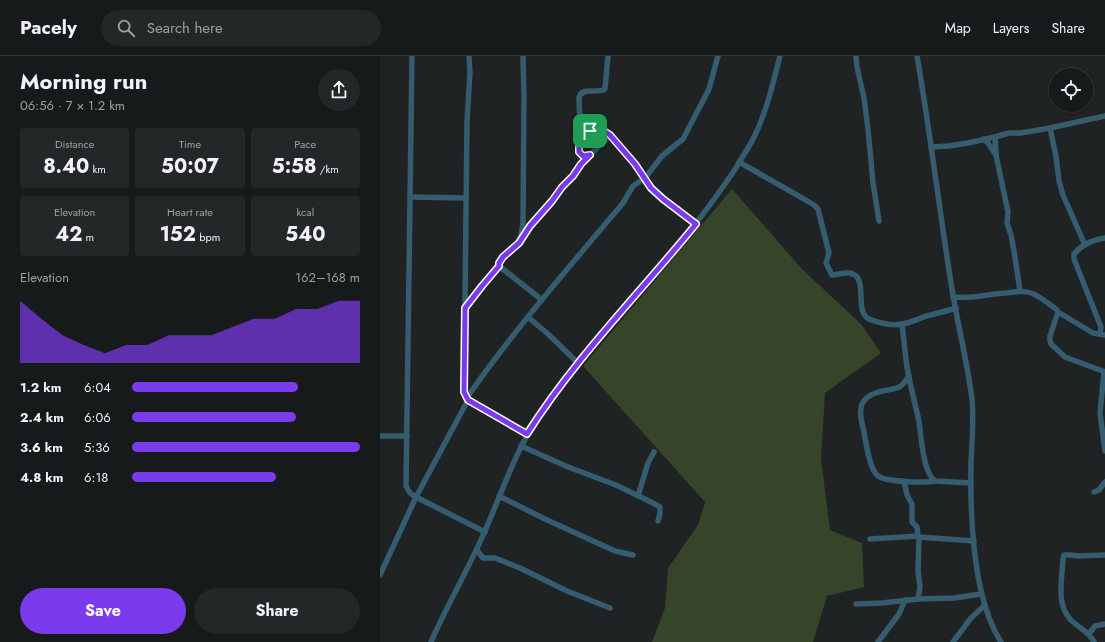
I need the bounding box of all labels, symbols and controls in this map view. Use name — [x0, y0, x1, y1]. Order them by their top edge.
search box — [101, 10, 381, 46]
text: Pacely — [20, 14, 77, 41]
icon: search — [115, 17, 137, 39]
text: Search here — [147, 17, 223, 39]
text: Map — [945, 18, 971, 38]
text: Layers — [993, 18, 1029, 38]
text: Share — [1051, 18, 1085, 38]
text: Morning run — [20, 65, 147, 97]
map controls — [1049, 68, 1093, 112]
button: locate — [1049, 68, 1093, 112]
button: share — [318, 69, 360, 111]
text: 06:56 · 7 × 1.2 km — [20, 96, 125, 115]
pin — [573, 114, 607, 148]
icon: arrive — [579, 120, 601, 142]
text: Distance — [55, 136, 94, 152]
text: Time — [179, 136, 201, 152]
text: Pace — [294, 136, 316, 152]
text: 8.40 — [43, 152, 89, 181]
text: 50:07 — [161, 152, 219, 181]
text: 5:58 — [272, 152, 317, 181]
text: km — [89, 161, 106, 177]
text: /km — [317, 161, 339, 177]
text: Elevation — [54, 204, 95, 220]
text: Heart rate — [167, 204, 213, 220]
text: kcal — [296, 204, 314, 220]
text: 42 — [55, 220, 82, 249]
text: 152 — [160, 220, 196, 249]
text: 540 — [285, 220, 325, 249]
text: m — [82, 229, 94, 245]
text: bpm — [196, 229, 220, 245]
text: Elevation — [20, 268, 69, 287]
text: 162–168 m — [295, 268, 360, 287]
text: 1.2 km — [20, 378, 61, 397]
text: 6:04 — [84, 378, 111, 397]
text: 2.4 km — [20, 408, 64, 427]
text: 6:06 — [84, 408, 111, 427]
text: 3.6 km — [20, 438, 63, 457]
text: 5:36 — [84, 438, 110, 457]
text: 4.8 km — [20, 468, 63, 487]
text: 6:18 — [84, 468, 108, 487]
button: Save — [20, 588, 186, 634]
button: Share — [194, 588, 360, 634]

